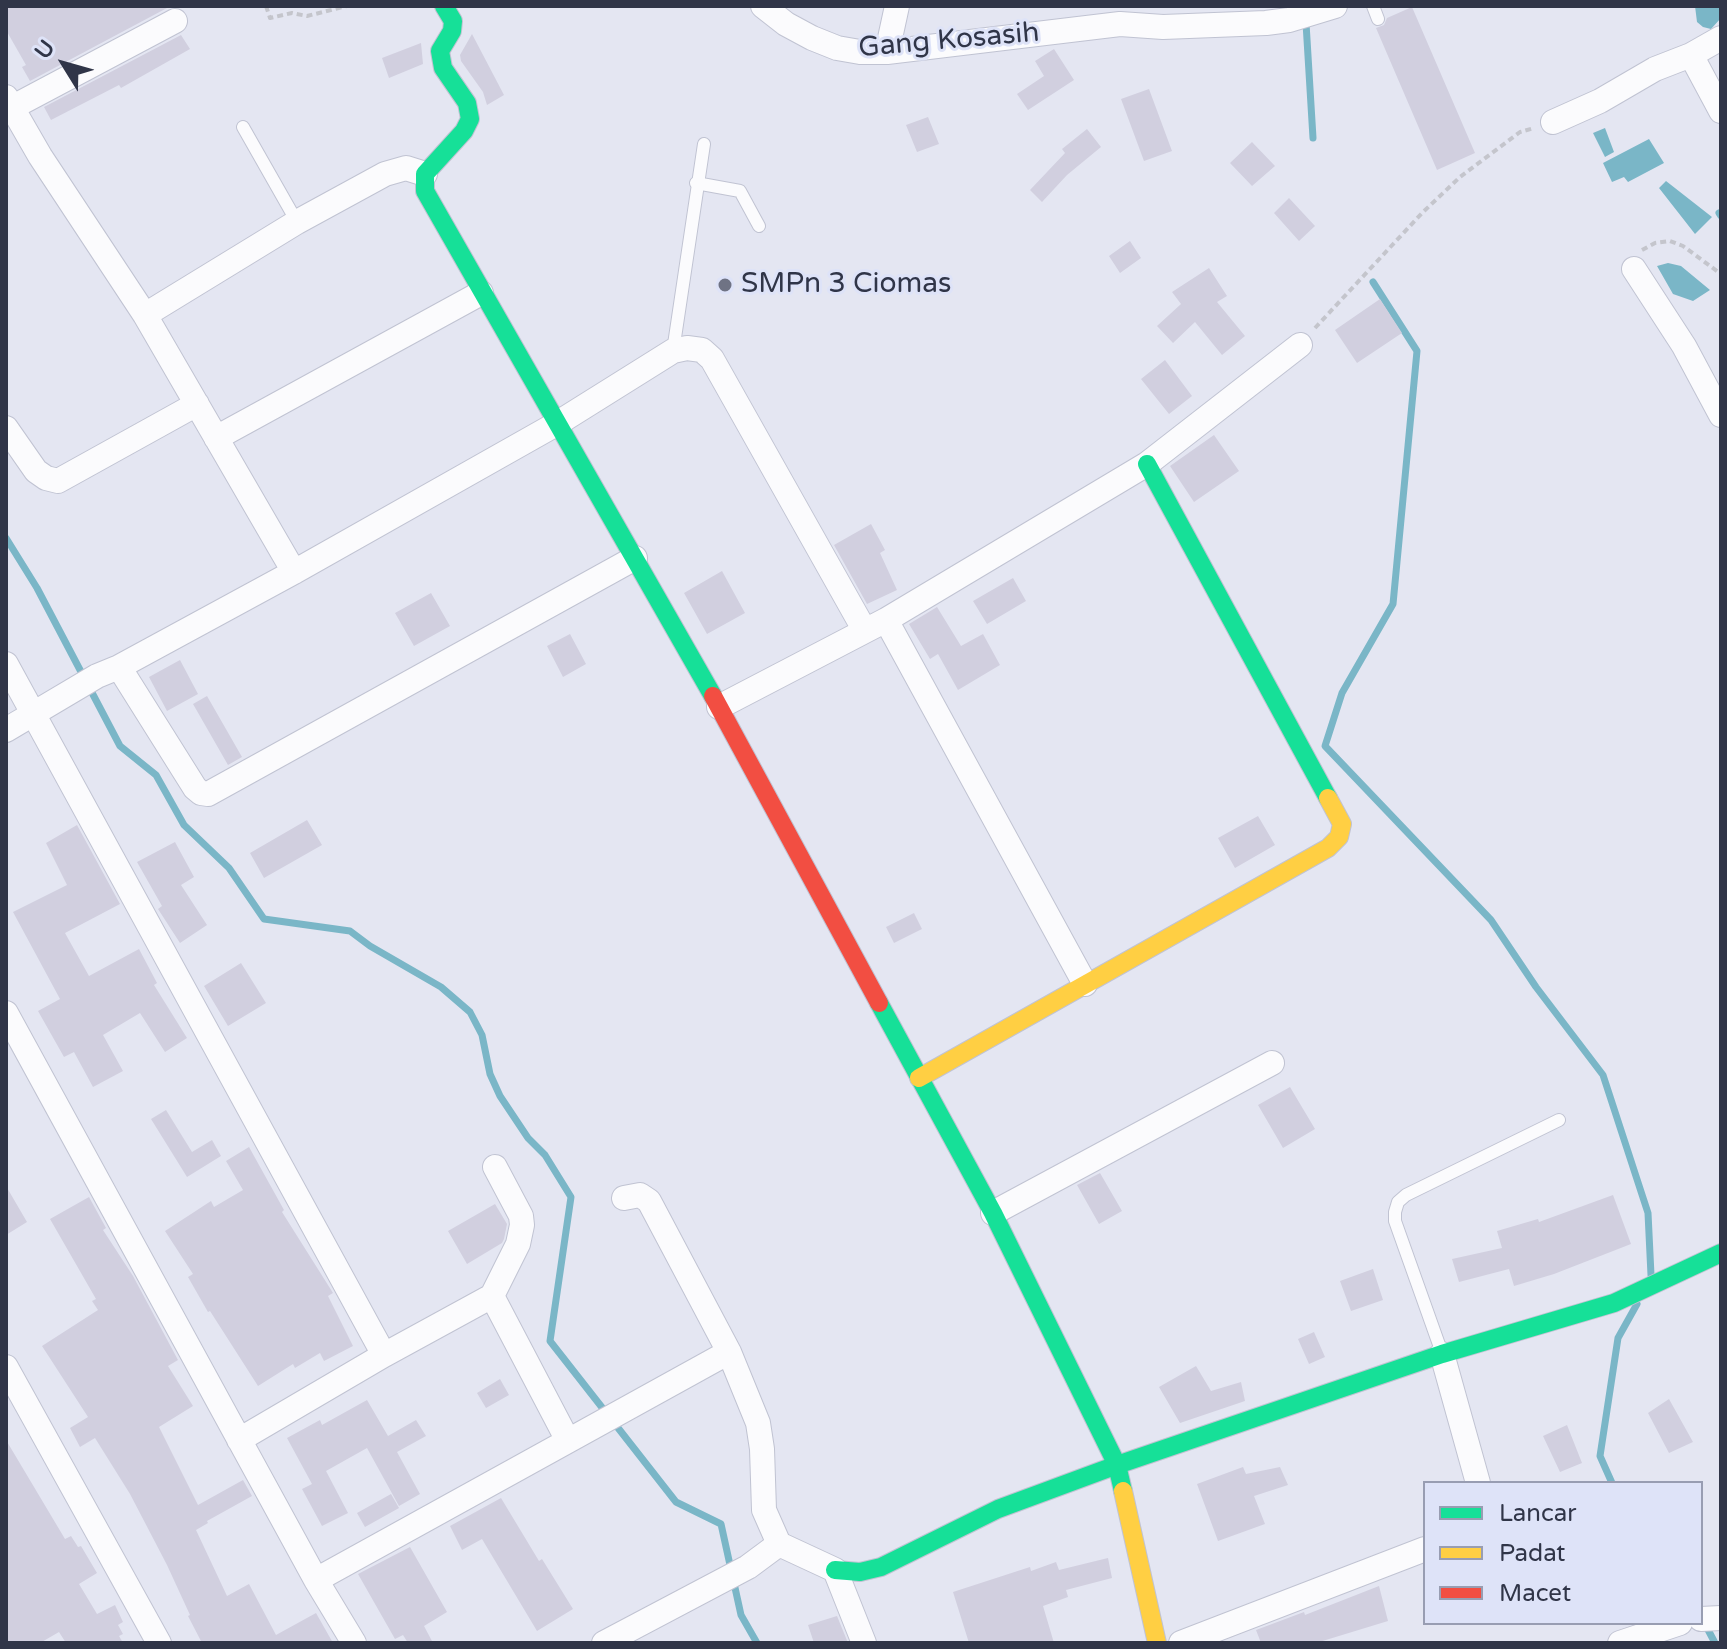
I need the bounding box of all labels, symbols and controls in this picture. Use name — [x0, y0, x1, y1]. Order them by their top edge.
street label: Gang Kosasih — [857, 16, 1041, 66]
north arrow — [24, 24, 104, 104]
text: U — [29, 35, 60, 64]
place label: SMPn 3 Ciomas — [741, 268, 951, 302]
marker: SMPn 3 Ciomas — [716, 276, 734, 294]
legend — [1423, 1481, 1703, 1625]
text: Lancar — [1499, 1499, 1576, 1528]
text: Padat — [1499, 1539, 1566, 1568]
text: Macet — [1499, 1579, 1571, 1608]

